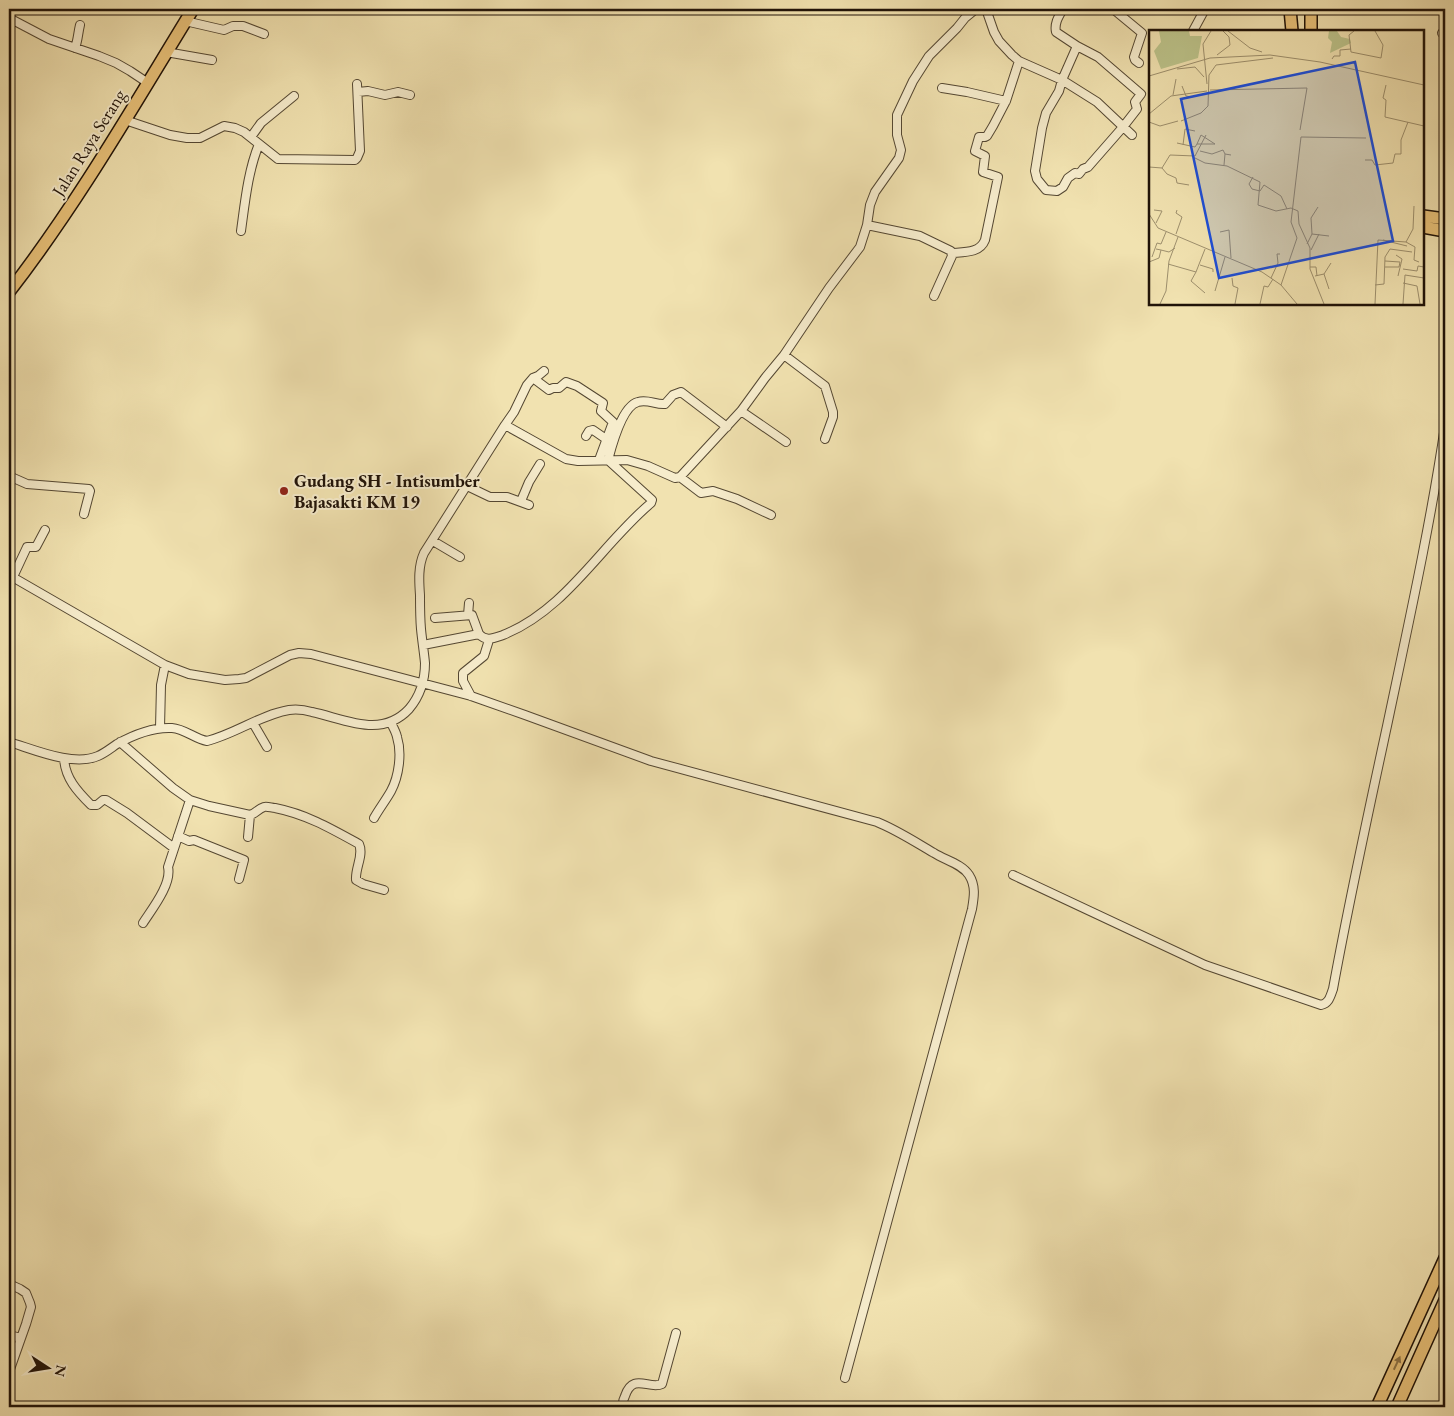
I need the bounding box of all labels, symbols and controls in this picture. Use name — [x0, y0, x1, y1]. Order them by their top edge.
inset map — [1149, 30, 1424, 305]
street label: Jalan Raya Serang — [45, 85, 131, 202]
place label: Gudang SH - Intisumber Bajasakti KM 19 — [294, 469, 480, 513]
marker: Gudang SH - Intisumber Bajasakti KM 19 — [278, 485, 290, 497]
north arrow — [22, 1344, 72, 1394]
one-way arrow — [1394, 1356, 1402, 1370]
text: N — [51, 1363, 71, 1379]

